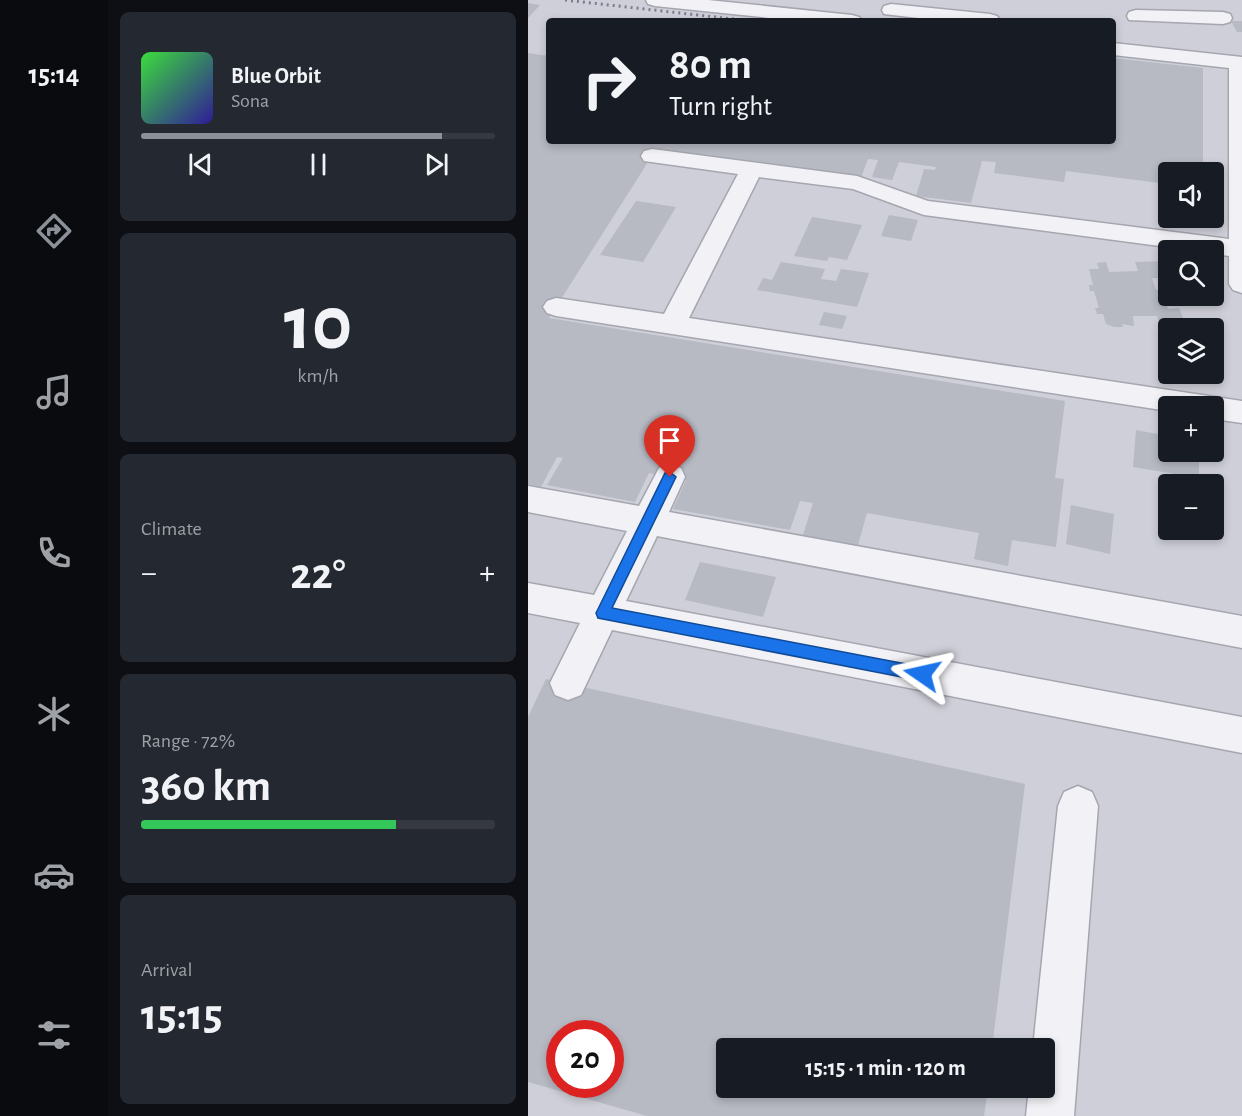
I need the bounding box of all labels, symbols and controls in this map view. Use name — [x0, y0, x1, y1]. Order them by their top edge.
icon: right — [570, 42, 648, 120]
text: 80 m — [669, 44, 752, 86]
text: 15:14 — [29, 61, 79, 88]
text: Blue Orbit — [231, 65, 321, 87]
text: Sona — [231, 91, 269, 111]
text: Turn right — [669, 93, 772, 120]
icon: previous — [184, 148, 217, 181]
icon: pause — [302, 148, 335, 181]
icon: next — [420, 148, 453, 181]
map controls — [1158, 162, 1224, 540]
button: sound — [1158, 162, 1224, 228]
icon: directions — [33, 210, 75, 252]
button: search — [1158, 240, 1224, 306]
text: 10 — [284, 286, 352, 364]
button: layers — [1158, 318, 1224, 384]
text: km/h — [297, 366, 339, 386]
icon: music — [33, 371, 75, 413]
button: + — [1158, 396, 1224, 462]
pin — [644, 415, 695, 477]
icon: arrive — [653, 424, 686, 457]
button: − — [1158, 474, 1224, 540]
text: Climate — [141, 519, 202, 539]
icon: phone — [33, 532, 75, 574]
text: 22° — [290, 552, 346, 597]
text: − — [141, 557, 157, 590]
text: + — [479, 557, 495, 590]
position arrow — [890, 642, 954, 706]
icon: climate — [33, 693, 75, 735]
text: Range · 72% — [141, 731, 235, 751]
text: 360 km — [141, 764, 271, 809]
icon: car — [33, 854, 75, 896]
text: Arrival — [141, 960, 192, 980]
text: 15:15 — [141, 993, 223, 1038]
icon: filters — [33, 1014, 75, 1056]
speed limit sign: 20 — [546, 1020, 624, 1098]
text: 15:15 · 1 min · 120 m — [805, 1057, 966, 1079]

